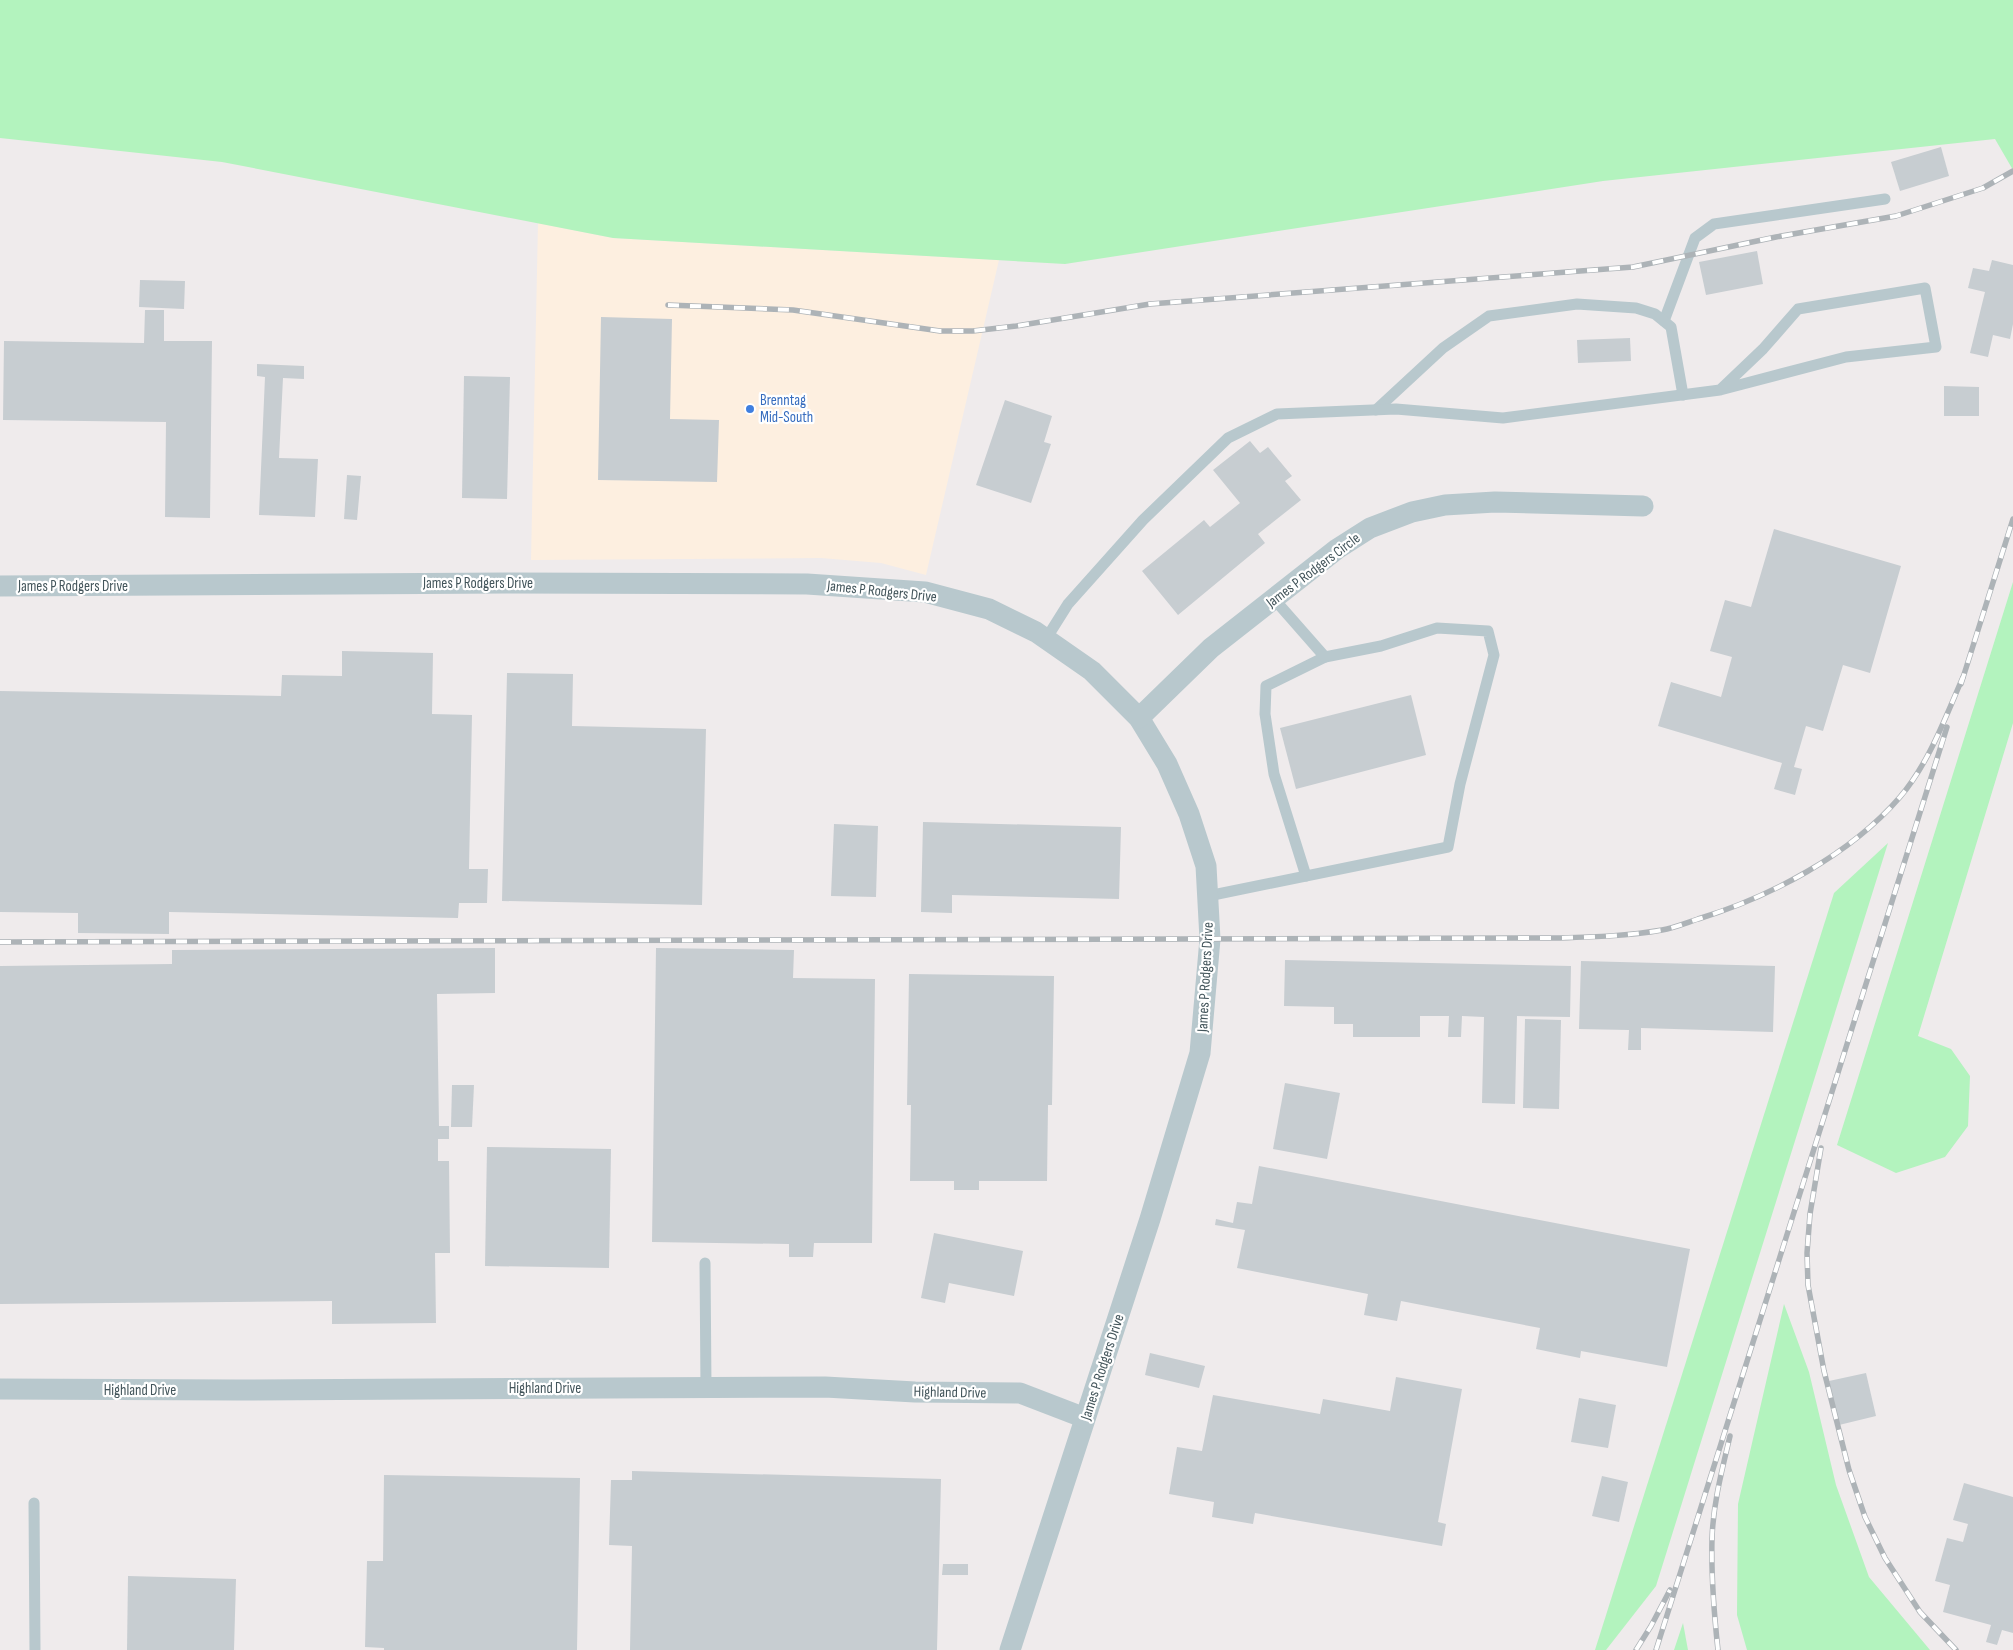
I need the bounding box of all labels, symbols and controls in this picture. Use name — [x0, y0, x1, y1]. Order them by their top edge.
place label: Brenntag Mid-South — [760, 391, 813, 427]
marker: Brenntag Mid-South — [744, 403, 756, 415]
street label: James P Rodgers Circle — [1262, 529, 1364, 613]
street label: James P Rodgers Drive — [422, 574, 533, 593]
street label: James P Rodgers Drive — [825, 576, 938, 607]
street label: James P Rodgers Drive — [17, 577, 128, 596]
street label: James P Rodgers Drive — [1193, 921, 1218, 1034]
street label: James P Rodgers Drive — [1076, 1312, 1129, 1423]
street label: Highland Drive — [509, 1379, 581, 1398]
street label: Highland Drive — [104, 1381, 176, 1400]
street label: Highland Drive — [914, 1382, 986, 1403]

